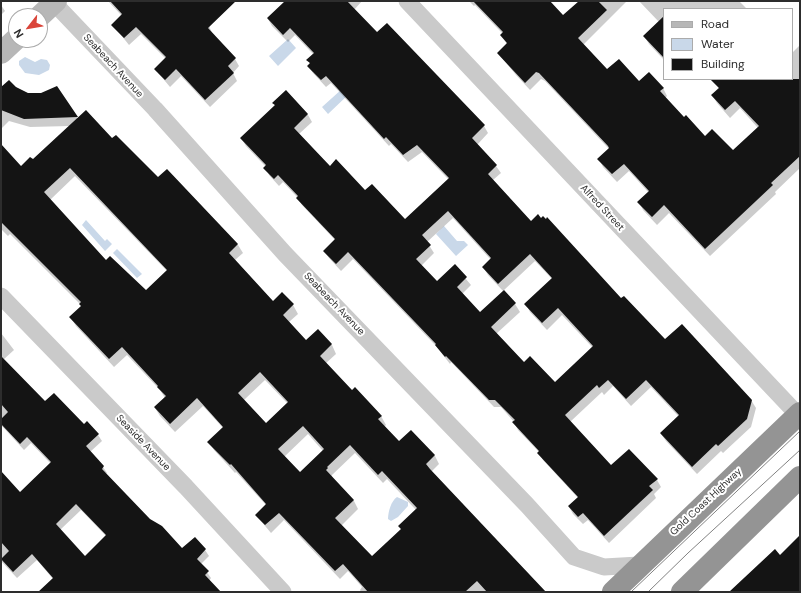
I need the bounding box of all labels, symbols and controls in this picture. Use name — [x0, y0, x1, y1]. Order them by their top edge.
north arrow — [8, 8, 48, 48]
legend — [663, 8, 793, 80]
text: Road — [701, 16, 729, 32]
text: N — [11, 27, 27, 41]
street label: Seabeach Avenue — [81, 32, 145, 100]
text: Water — [701, 36, 734, 52]
text: Building — [701, 56, 745, 72]
street label: Alfred Street — [578, 182, 626, 234]
street label: Seabeach Avenue — [301, 270, 367, 338]
street label: Seaside Avenue — [113, 413, 173, 473]
street label: Gold Coast Highway — [668, 466, 744, 538]

